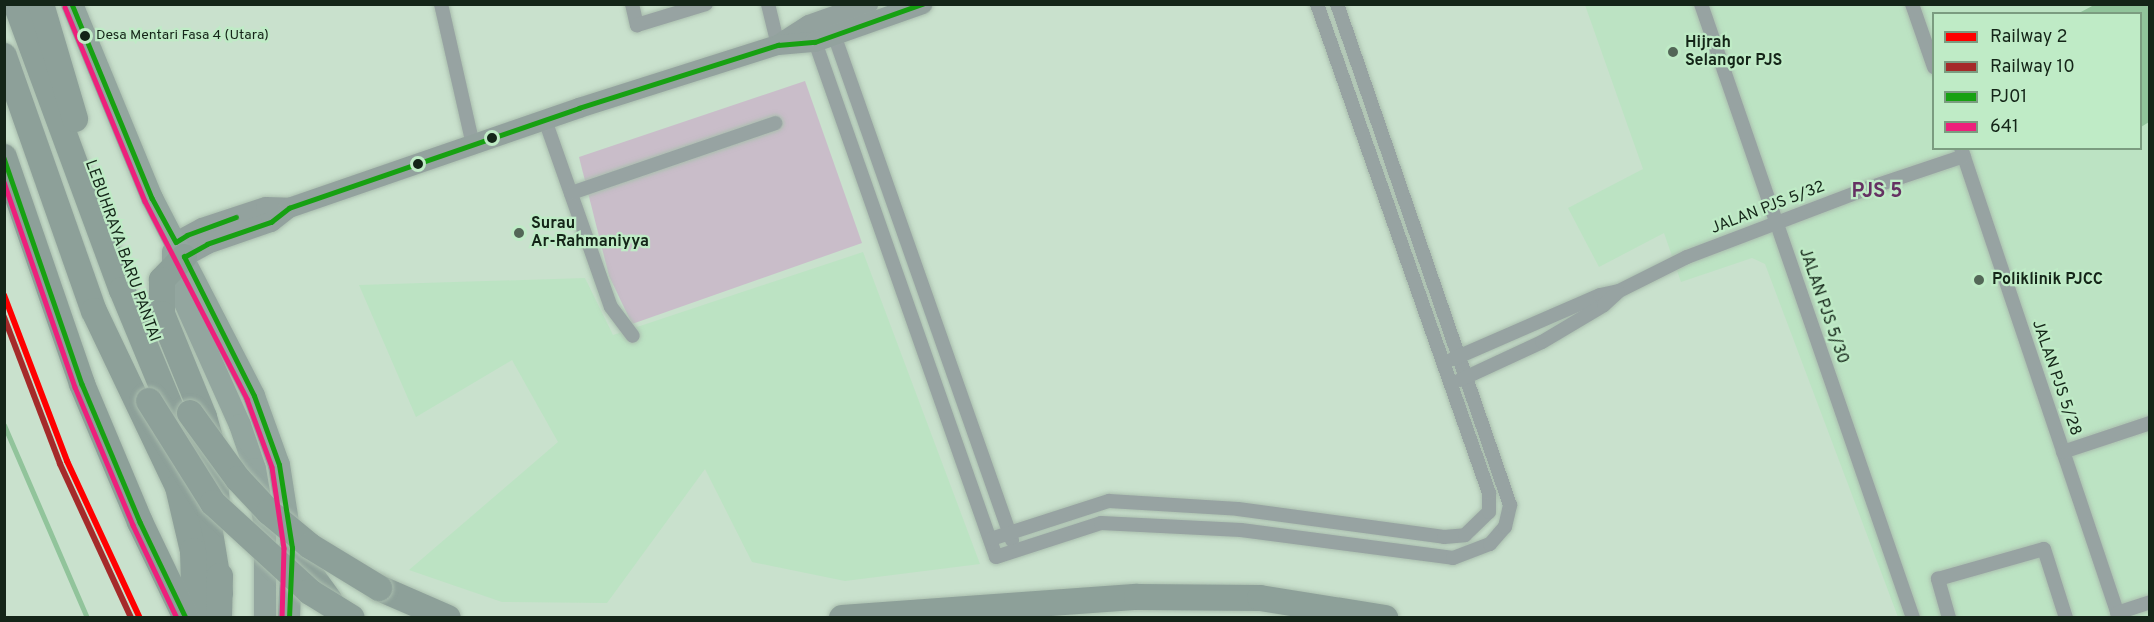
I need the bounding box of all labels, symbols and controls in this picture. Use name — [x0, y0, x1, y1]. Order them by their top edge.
legend — [1932, 12, 2142, 150]
text: Railway 2 — [1990, 26, 2067, 49]
place label: Desa Mentari Fasa 4 (Utara) — [96, 28, 269, 44]
marker: Desa Mentari Fasa 4 (Utara) — [79, 30, 91, 42]
place label: Hijrah Selangor PJS — [1685, 33, 1782, 71]
marker: Hijrah Selangor PJS — [1666, 45, 1680, 59]
text: Railway 10 — [1990, 56, 2075, 79]
text: PJ01 — [1990, 86, 2027, 109]
text: 641 — [1990, 116, 2019, 139]
unlabelled marker — [486, 132, 498, 144]
street label: LEBUHRAYA BARU PANTAI — [80, 157, 164, 345]
unlabelled marker — [412, 158, 424, 170]
street label: JALAN PJS 5/32 — [1708, 177, 1828, 239]
district label: PJS 5 — [1851, 180, 1903, 204]
place label: Surau Ar-Rahmaniyya — [531, 214, 649, 252]
marker: Surau Ar-Rahmaniyya — [512, 226, 526, 240]
street label: JALAN PJS 5/30 — [1794, 246, 1852, 366]
place label: Poliklinik PJCC — [1992, 270, 2103, 290]
marker: Poliklinik PJCC — [1970, 271, 1988, 289]
street label: JALAN PJS 5/28 — [2027, 318, 2085, 438]

